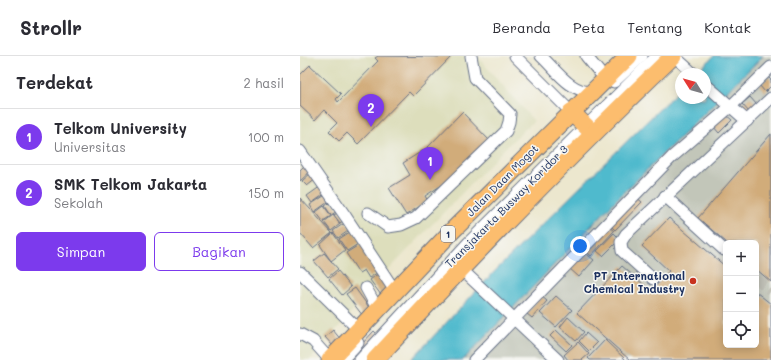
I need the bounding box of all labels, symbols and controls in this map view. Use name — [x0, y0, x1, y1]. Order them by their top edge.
text: Strollr — [20, 15, 82, 40]
text: Beranda — [493, 18, 551, 37]
text: Peta — [573, 18, 605, 37]
text: Tentang — [627, 18, 682, 37]
text: Kontak — [704, 18, 751, 37]
north arrow — [675, 68, 711, 104]
text: Terdekat — [16, 71, 93, 93]
text: 2 hasil — [244, 74, 284, 91]
pin: 2 — [358, 94, 384, 127]
text: Telkom University — [54, 118, 187, 138]
text: 1 — [26, 128, 32, 145]
text: 100 m — [248, 128, 284, 145]
text: Universitas — [54, 138, 126, 155]
street label: Transjakarta Busway Koridor 3 — [441, 141, 571, 271]
street label: Jalan Daan Mogot — [463, 141, 541, 219]
pin: 1 — [417, 147, 443, 180]
text: SMK Telkom Jakarta — [54, 174, 207, 194]
text: 2 — [25, 184, 33, 201]
text: 150 m — [248, 184, 284, 201]
text: Sekolah — [54, 194, 103, 211]
road number: 1 — [441, 226, 455, 242]
button: Simpan — [16, 232, 146, 271]
button: Bagikan — [154, 232, 284, 271]
your location — [570, 236, 590, 256]
map controls — [723, 240, 759, 348]
button: + — [723, 240, 759, 276]
place label: PT International Chemical Industry — [584, 268, 685, 296]
marker: PT International Chemical Industry — [688, 276, 698, 286]
button: − — [723, 276, 759, 312]
button: locate — [723, 312, 759, 348]

